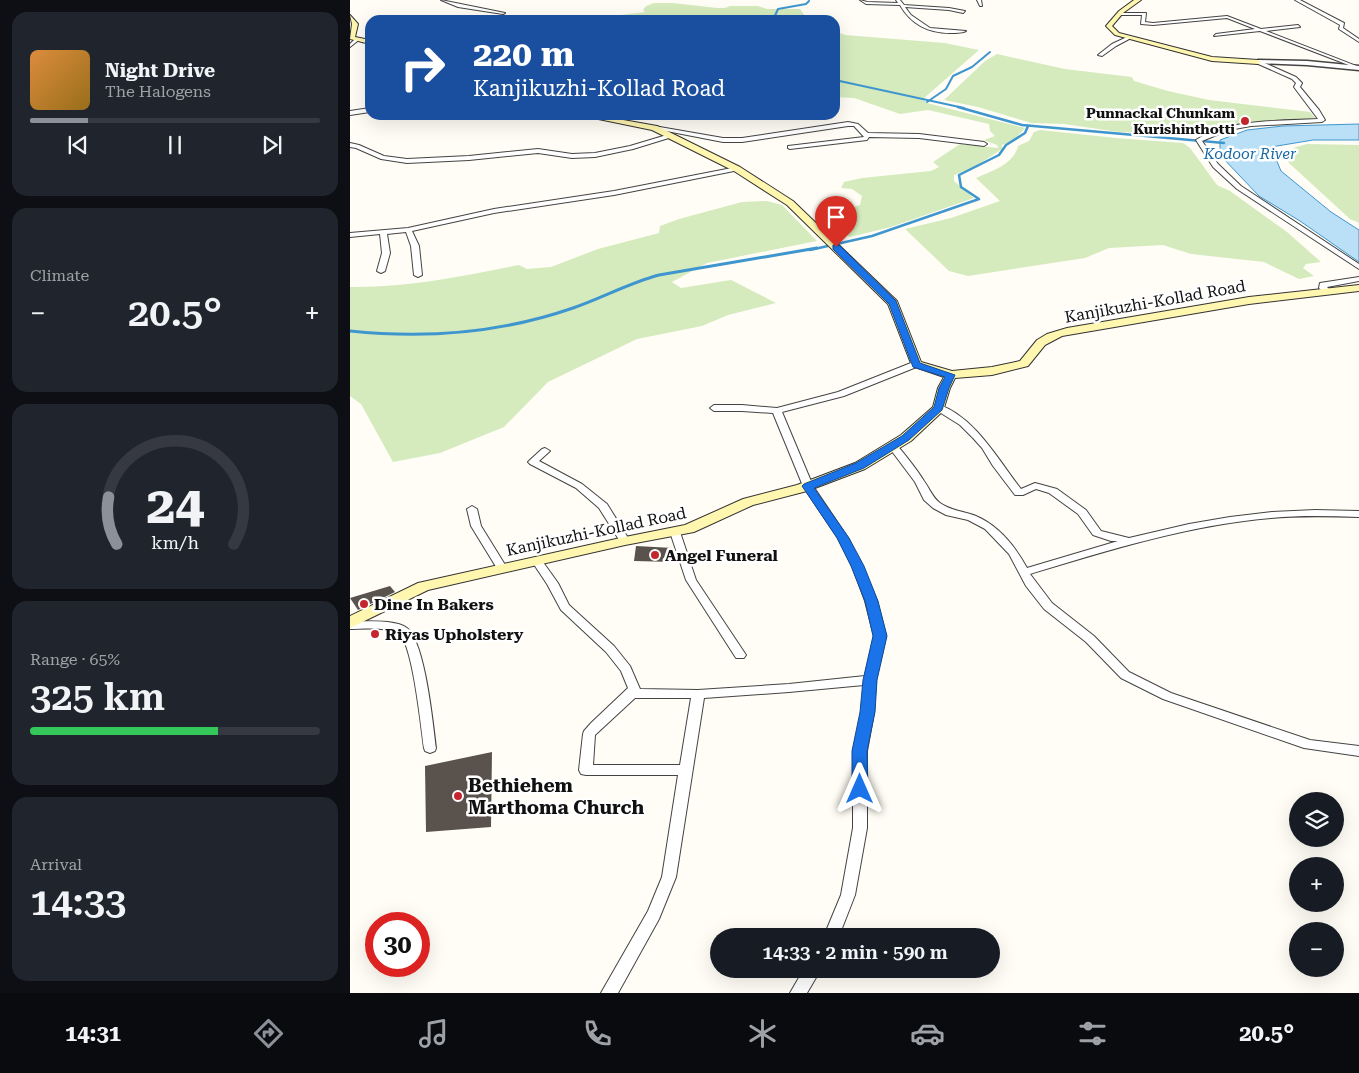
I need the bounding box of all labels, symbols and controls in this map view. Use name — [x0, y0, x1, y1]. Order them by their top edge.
text: 220 m — [473, 34, 574, 75]
icon: right — [390, 35, 455, 100]
text: Night Drive — [105, 59, 215, 82]
text: Kanjikuzhi-Kollad Road — [473, 76, 725, 101]
text: The Halogens — [105, 82, 211, 101]
place label: Punnackal Chunkam Kurishinthotti — [1086, 105, 1235, 137]
marker: Punnackal Chunkam Kurishinthotti — [1239, 115, 1251, 127]
icon: previous — [64, 131, 92, 159]
icon: pause — [161, 131, 189, 159]
icon: next — [258, 131, 286, 159]
water label: Kodoor River — [1203, 145, 1297, 163]
pin — [815, 196, 857, 247]
icon: arrive — [822, 203, 850, 231]
text: Climate — [30, 266, 89, 285]
street label: Kanjikuzhi-Kollad Road — [1063, 276, 1247, 327]
text: 20.5° — [128, 291, 222, 335]
text: − — [30, 297, 46, 330]
text: + — [304, 297, 320, 330]
text: 24 — [146, 475, 204, 536]
street label: Kanjikuzhi-Kollad Road — [504, 503, 688, 560]
text: km/h — [151, 532, 199, 553]
place label: Angel Funeral — [665, 546, 779, 565]
marker: Angel Funeral — [649, 549, 661, 561]
place label: Dine In Bakers — [374, 595, 494, 614]
marker: Dine In Bakers — [358, 598, 370, 610]
place label: Riyas Upholstery — [385, 625, 524, 644]
marker: Riyas Upholstery — [369, 628, 381, 640]
text: Range · 65% — [30, 650, 120, 669]
text: 325 km — [30, 675, 165, 719]
position arrow — [833, 762, 885, 814]
place label: Bethiehem Marthoma Church — [468, 774, 644, 819]
marker: Bethiehem Marthoma Church — [452, 790, 464, 802]
map controls — [1289, 792, 1344, 977]
button: layers — [1289, 792, 1344, 847]
text: Arrival — [30, 855, 82, 874]
button: + — [1289, 857, 1344, 912]
text: 14:33 — [30, 880, 126, 924]
speed limit sign: 30 — [365, 912, 430, 977]
button: − — [1289, 922, 1344, 977]
text: 14:33 · 2 min · 590 m — [762, 941, 948, 964]
icon: directions — [251, 1016, 286, 1051]
icon: music — [416, 1016, 451, 1051]
icon: phone — [580, 1016, 615, 1051]
icon: climate — [745, 1016, 780, 1051]
icon: car — [910, 1016, 945, 1051]
icon: filters — [1075, 1016, 1110, 1051]
text: 14:31 — [65, 1021, 121, 1046]
text: 20.5° — [1239, 1021, 1294, 1046]

